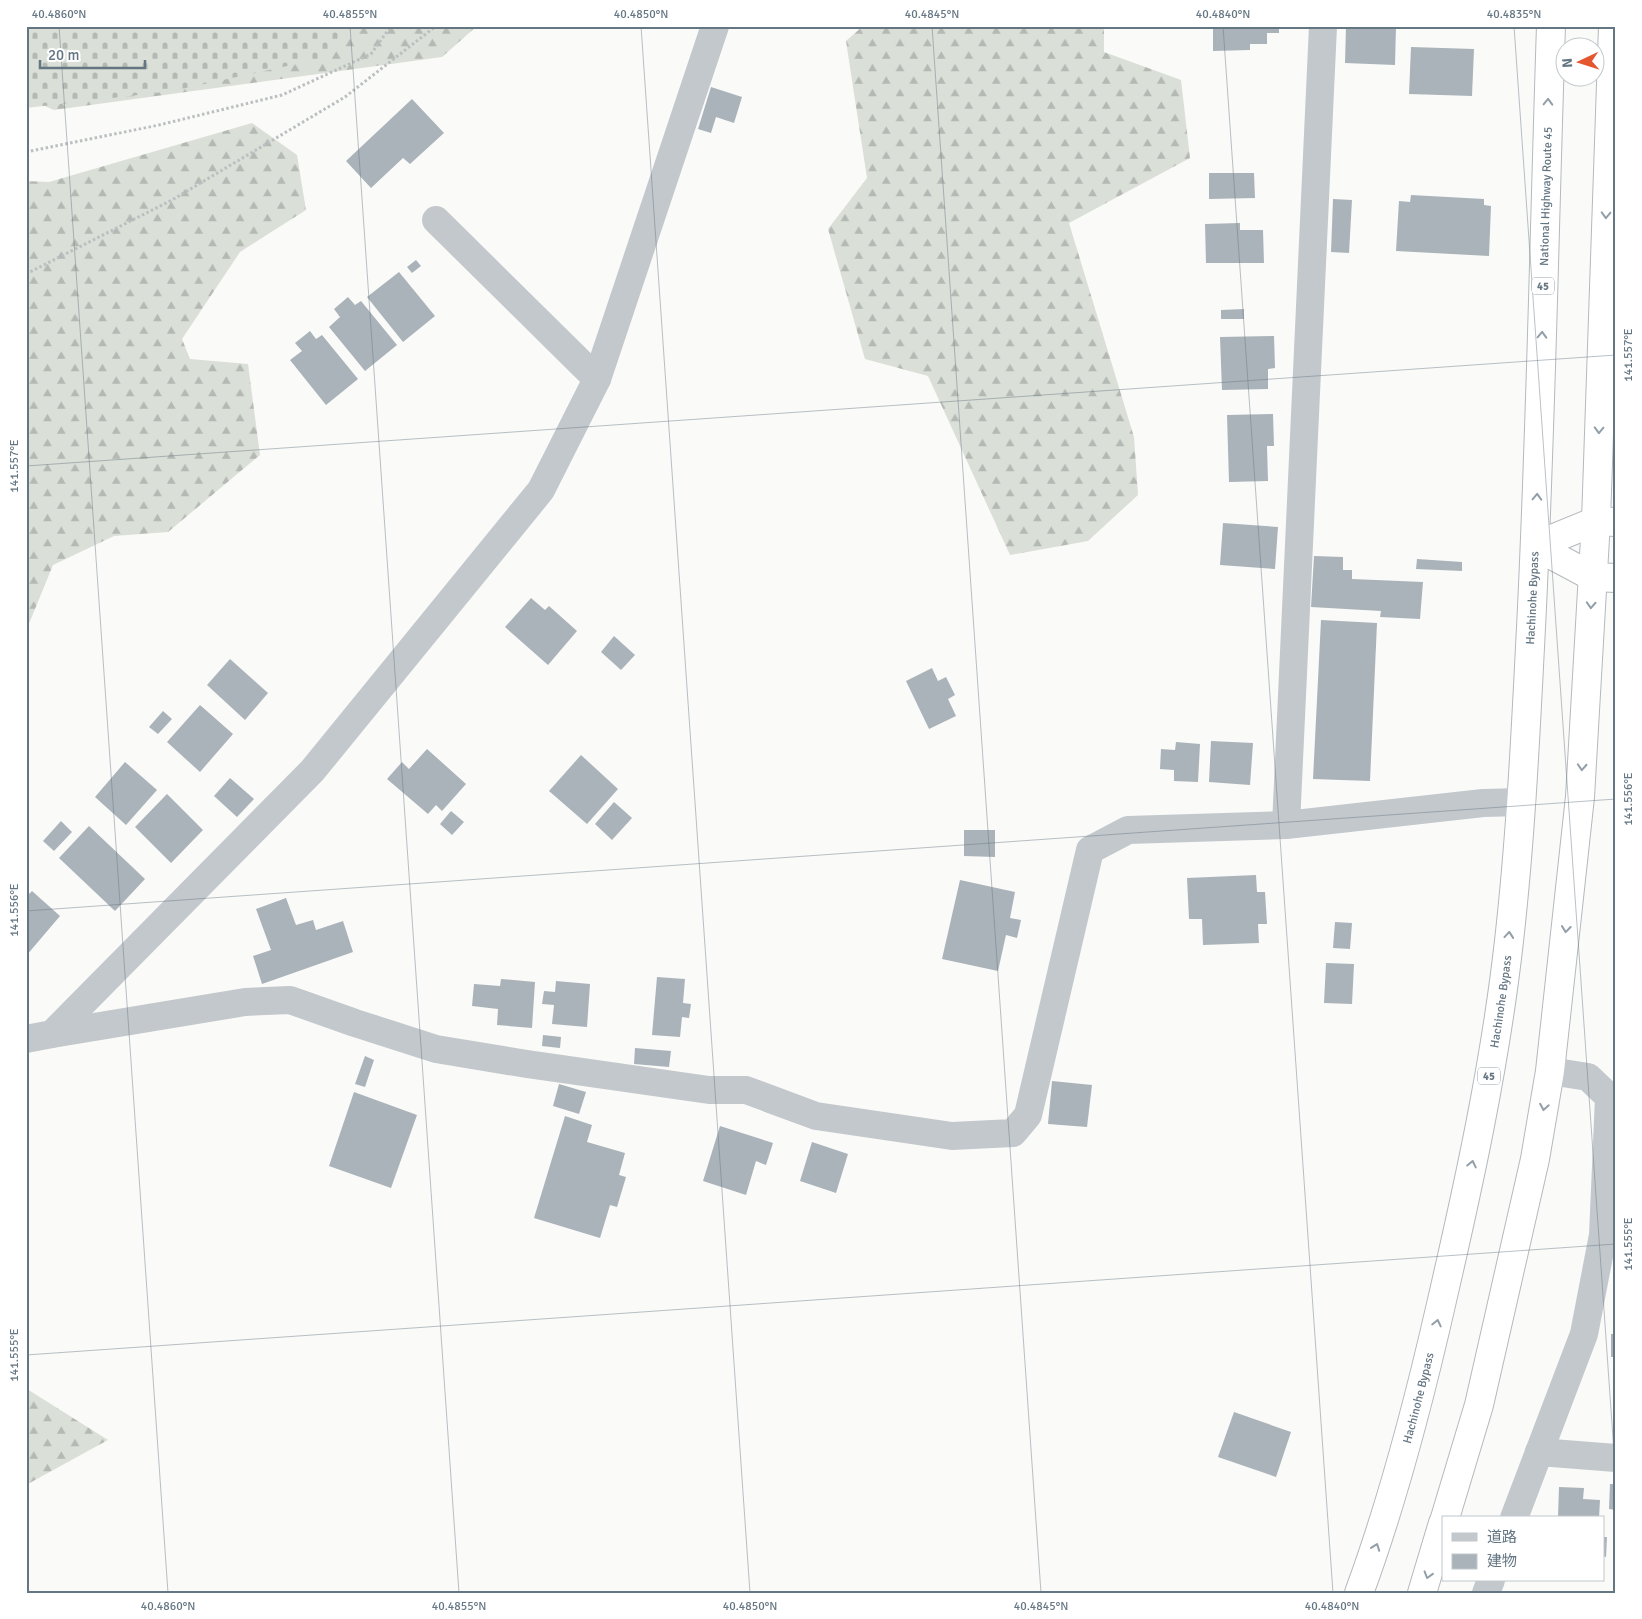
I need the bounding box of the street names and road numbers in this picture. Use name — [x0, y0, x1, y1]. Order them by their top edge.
street label: National Highway Route 45 — [1536, 126, 1555, 266]
road number: 45 — [1532, 278, 1554, 294]
street label: Hachinohe Bypass — [1523, 551, 1542, 645]
street label: Hachinohe Bypass — [1487, 954, 1515, 1049]
road number: 45 — [1478, 1068, 1500, 1084]
street label: Hachinohe Bypass — [1399, 1351, 1437, 1445]

